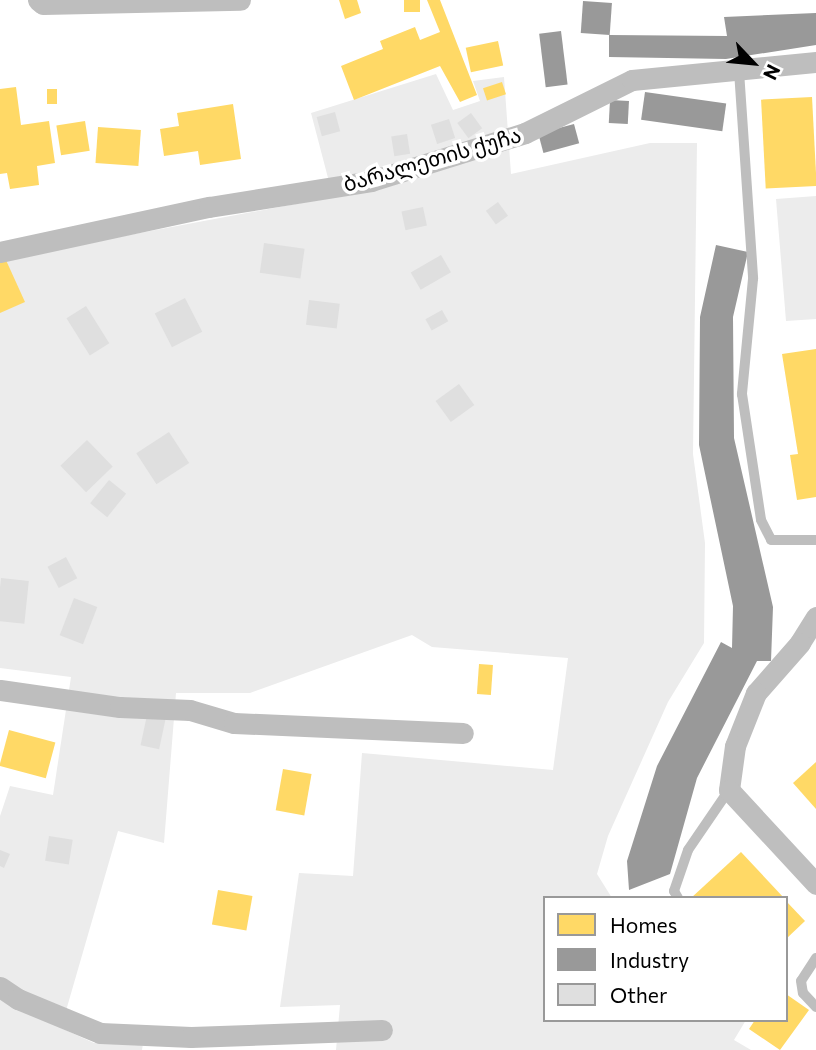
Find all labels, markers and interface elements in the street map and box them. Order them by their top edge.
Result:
north arrow [718,28,788,98]
text: N [759,61,786,84]
street label: ბარალეთის ქუჩა [340,122,524,196]
legend [543,896,788,1022]
text: Homes [610,912,677,937]
text: Industry [610,947,689,972]
text: Other [610,982,667,1007]

